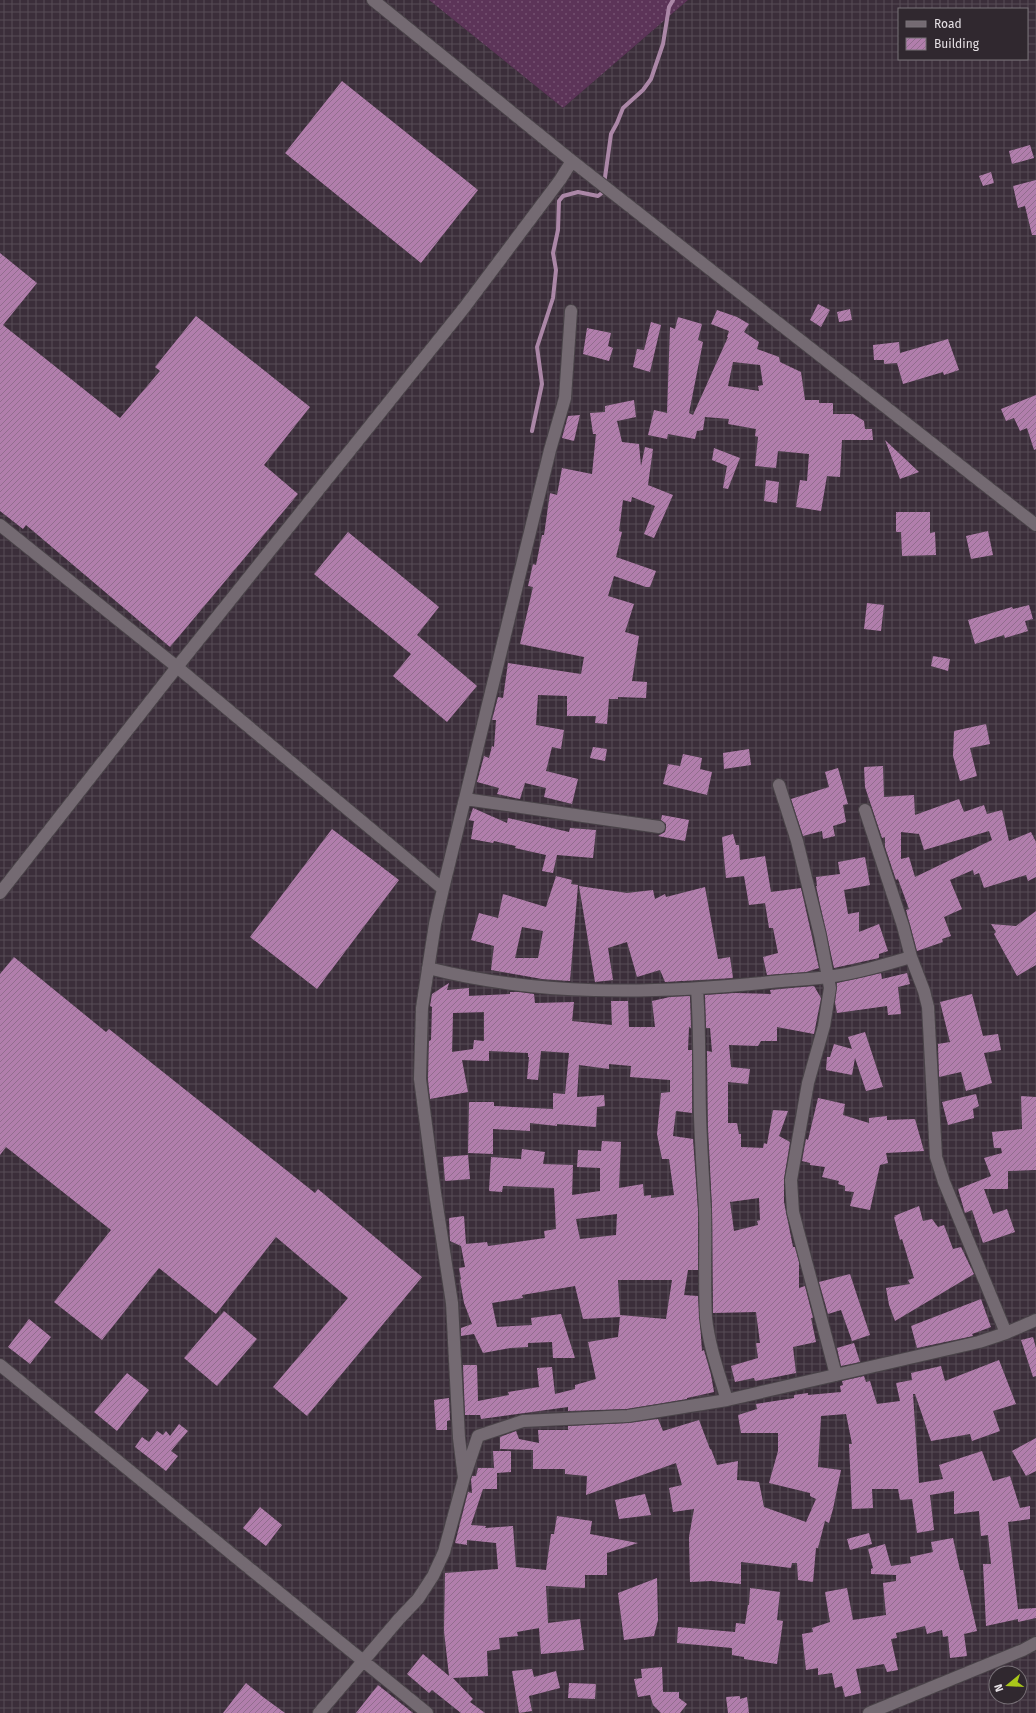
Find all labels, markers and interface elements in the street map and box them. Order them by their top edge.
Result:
legend [898,8,1028,60]
text: Road [934,17,962,31]
text: Building [934,37,980,51]
north arrow [988,1665,1028,1705]
text: N [992,1682,1006,1693]

